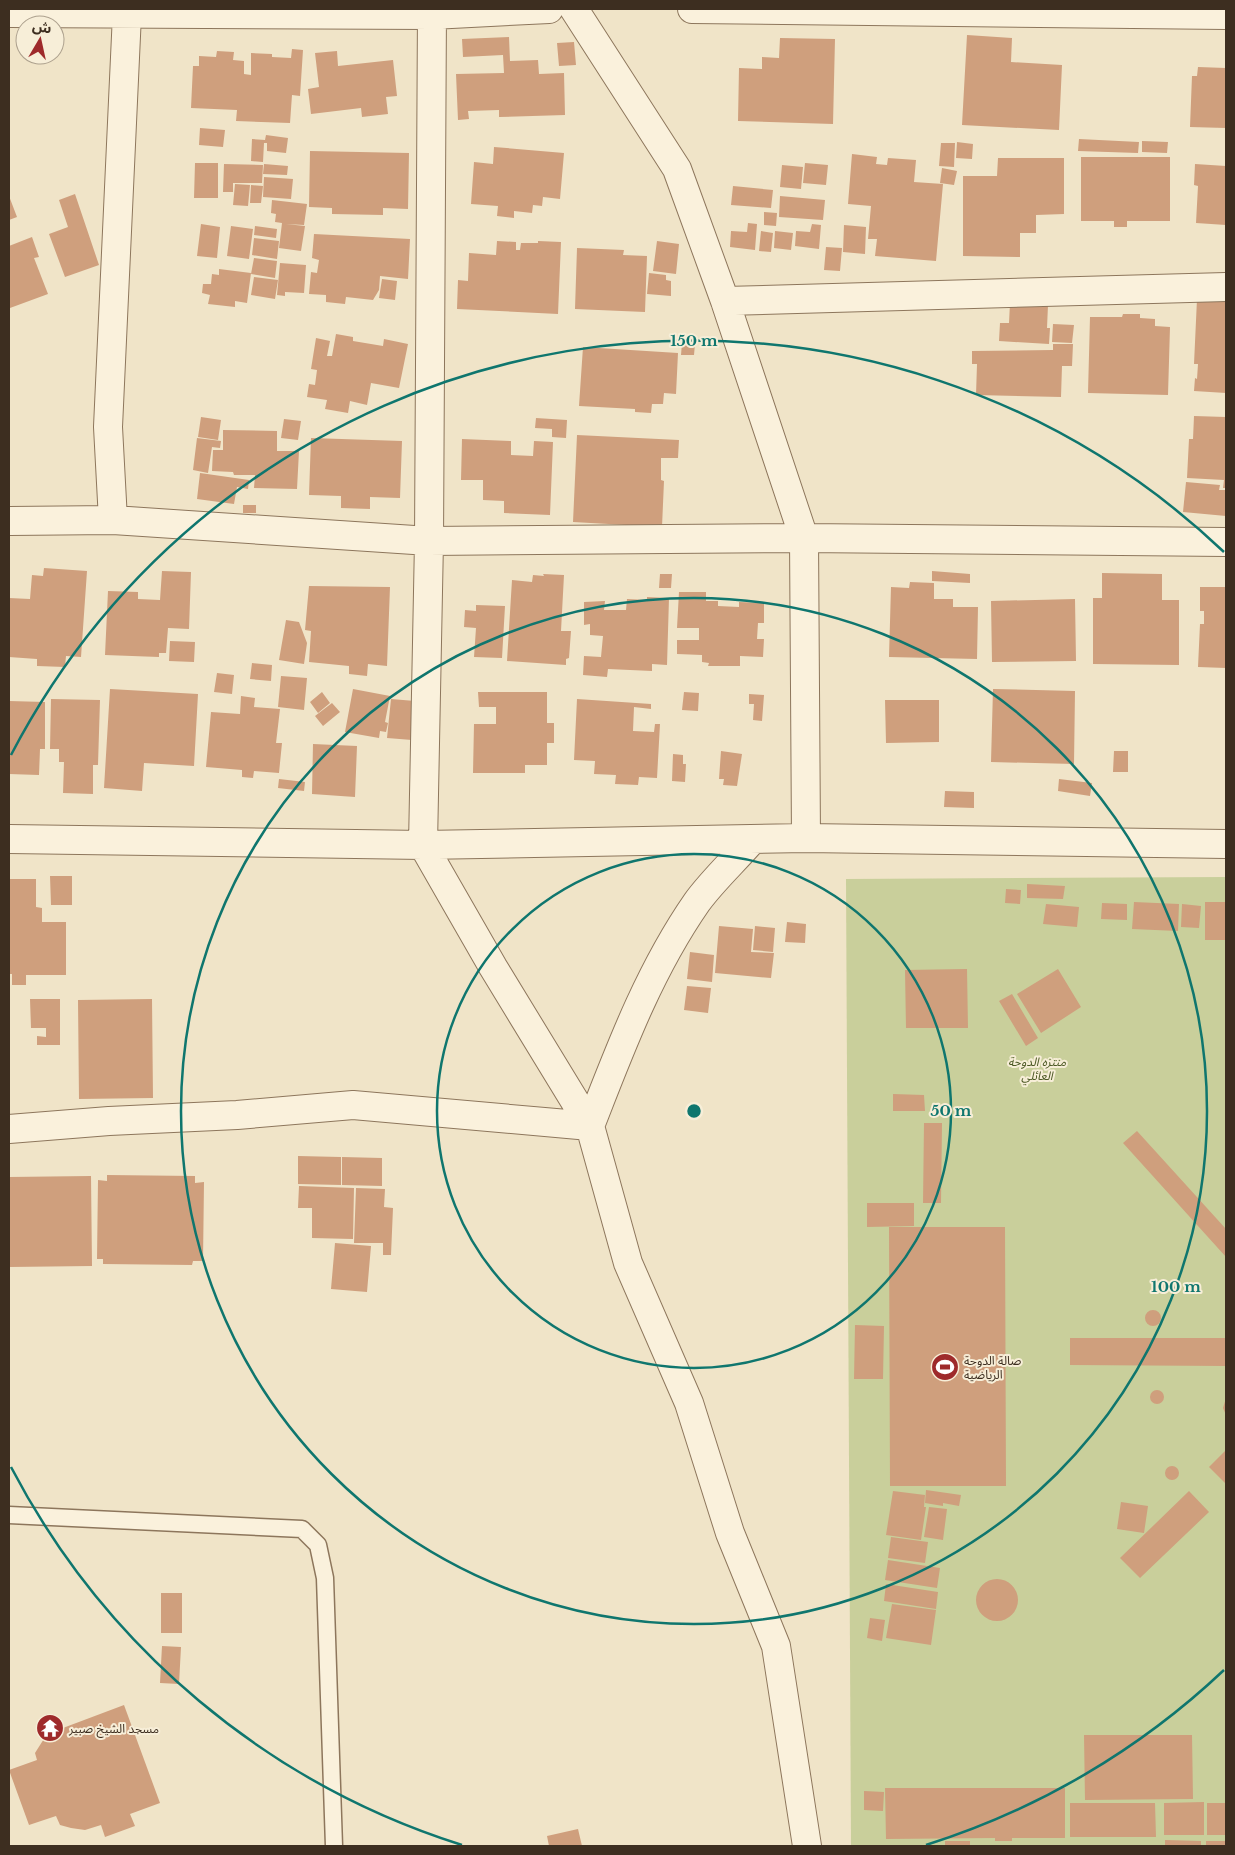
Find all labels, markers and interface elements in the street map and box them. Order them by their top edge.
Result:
north arrow [15,15,65,65]
text: ش [31,17,53,38]
text: 150 m [670,331,718,350]
park label: منتزه الدوحة العائلي [1008,1054,1067,1085]
text: 50 m [931,1101,972,1120]
centre of rings [685,1102,703,1120]
text: 100 m [1151,1277,1201,1296]
sports icon: صالة الدوحة الرياضية [930,1352,960,1382]
place label: صالة الدوحة الرياضية [964,1353,1022,1382]
temple icon: مسجد الشيخ صبير [35,1713,65,1743]
place label: مسجد الشيخ صبير [68,1721,159,1738]

